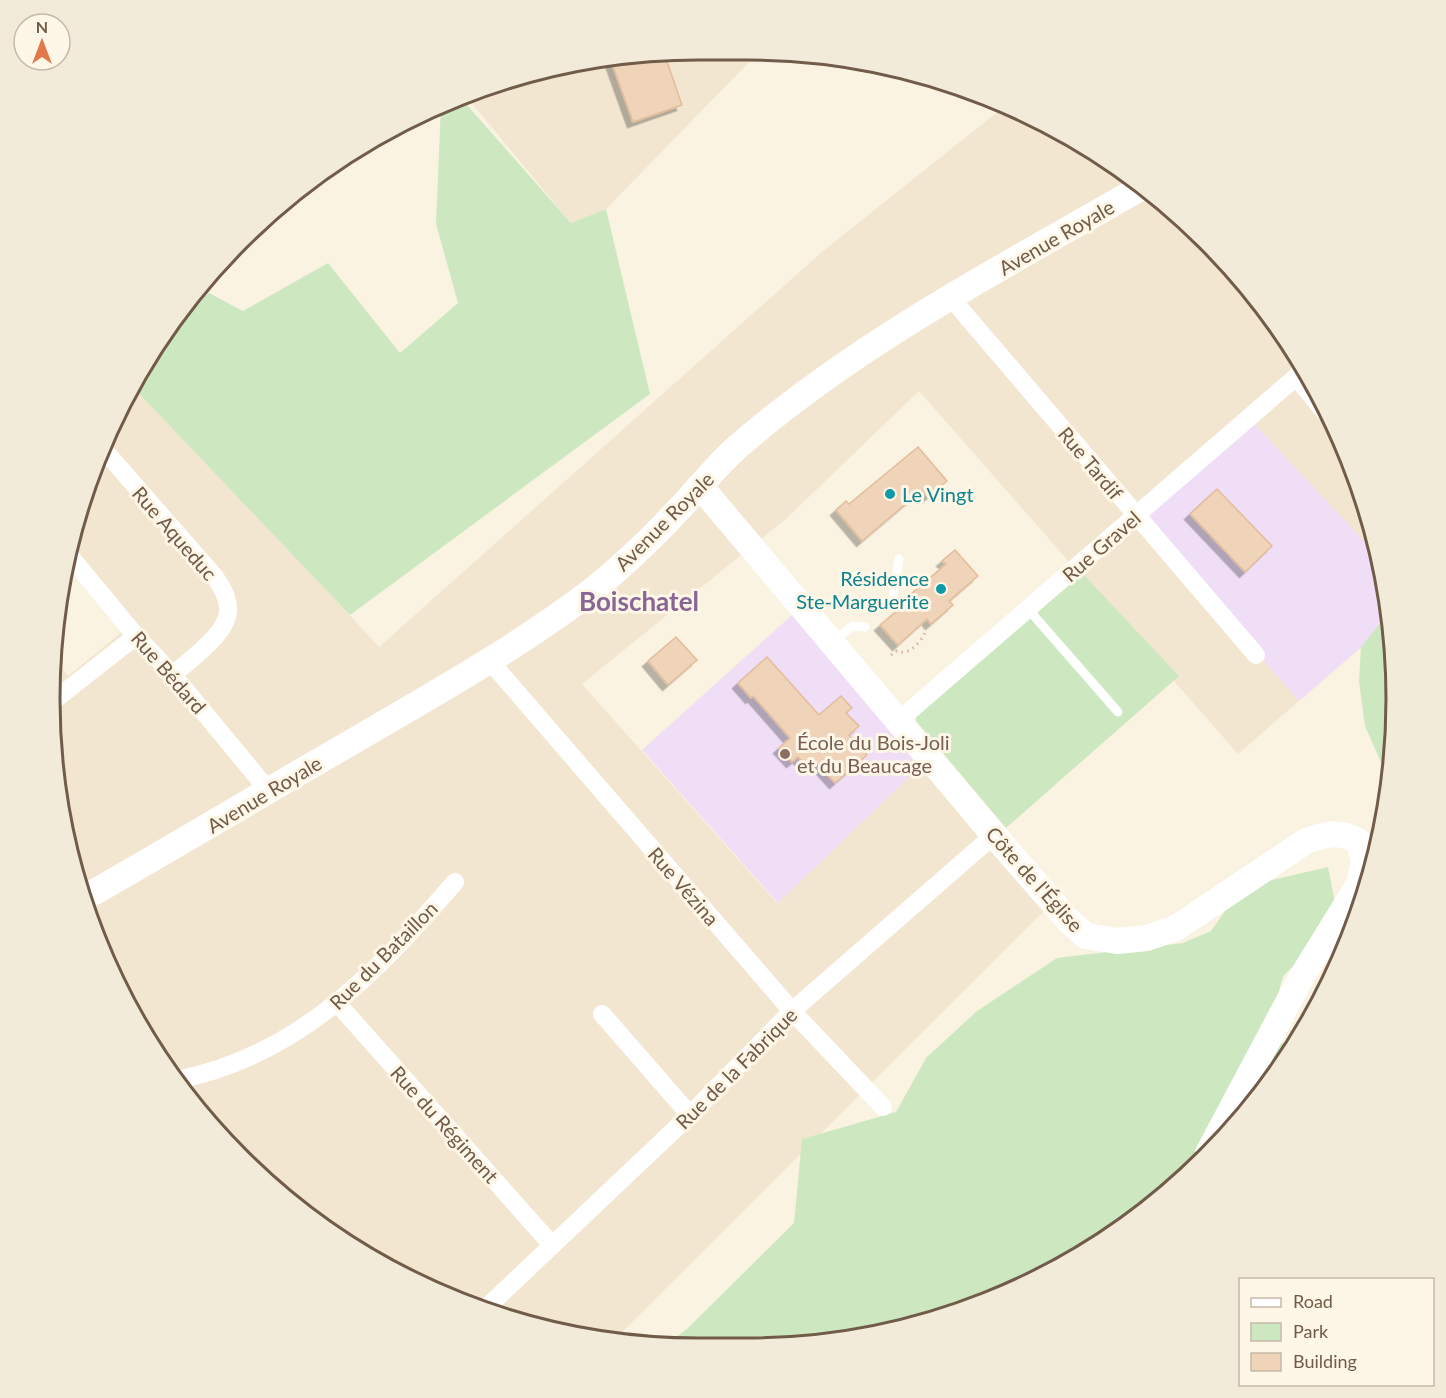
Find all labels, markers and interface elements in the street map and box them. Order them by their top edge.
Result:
north arrow [12,12,72,72]
text: N [36,17,48,36]
street label: Avenue Royale [994,194,1118,280]
street label: Rue Tardif [1054,422,1128,504]
street label: Avenue Royale [610,467,718,575]
street label: Rue Aqueduc [128,481,223,585]
place label: Le Vingt [902,482,974,506]
marker: Le Vingt [883,487,897,501]
street label: Rue Gravel [1057,506,1145,586]
place label: Résidence Ste-Marguerite [796,566,929,613]
marker: Résidence Ste-Marguerite [934,582,948,596]
district label: Boischatel [579,585,699,617]
street label: Rue Bédard [127,626,211,718]
place label: École du Bois-Joli et du Beaucage [797,730,950,777]
marker: École du Bois-Joli et du Beaucage [778,747,792,761]
street label: Avenue Royale [202,750,326,838]
street label: Côte de l'Église [982,821,1088,937]
street label: Rue Vézina [644,842,724,930]
street label: Rue du Bataillon [324,896,442,1014]
street label: Rue de la Fabrique [670,1002,802,1134]
street label: Rue du Régiment [386,1061,504,1187]
legend [1239,1278,1434,1386]
text: Road [1293,1290,1333,1312]
text: Park [1293,1320,1329,1342]
text: Building [1293,1350,1357,1372]

